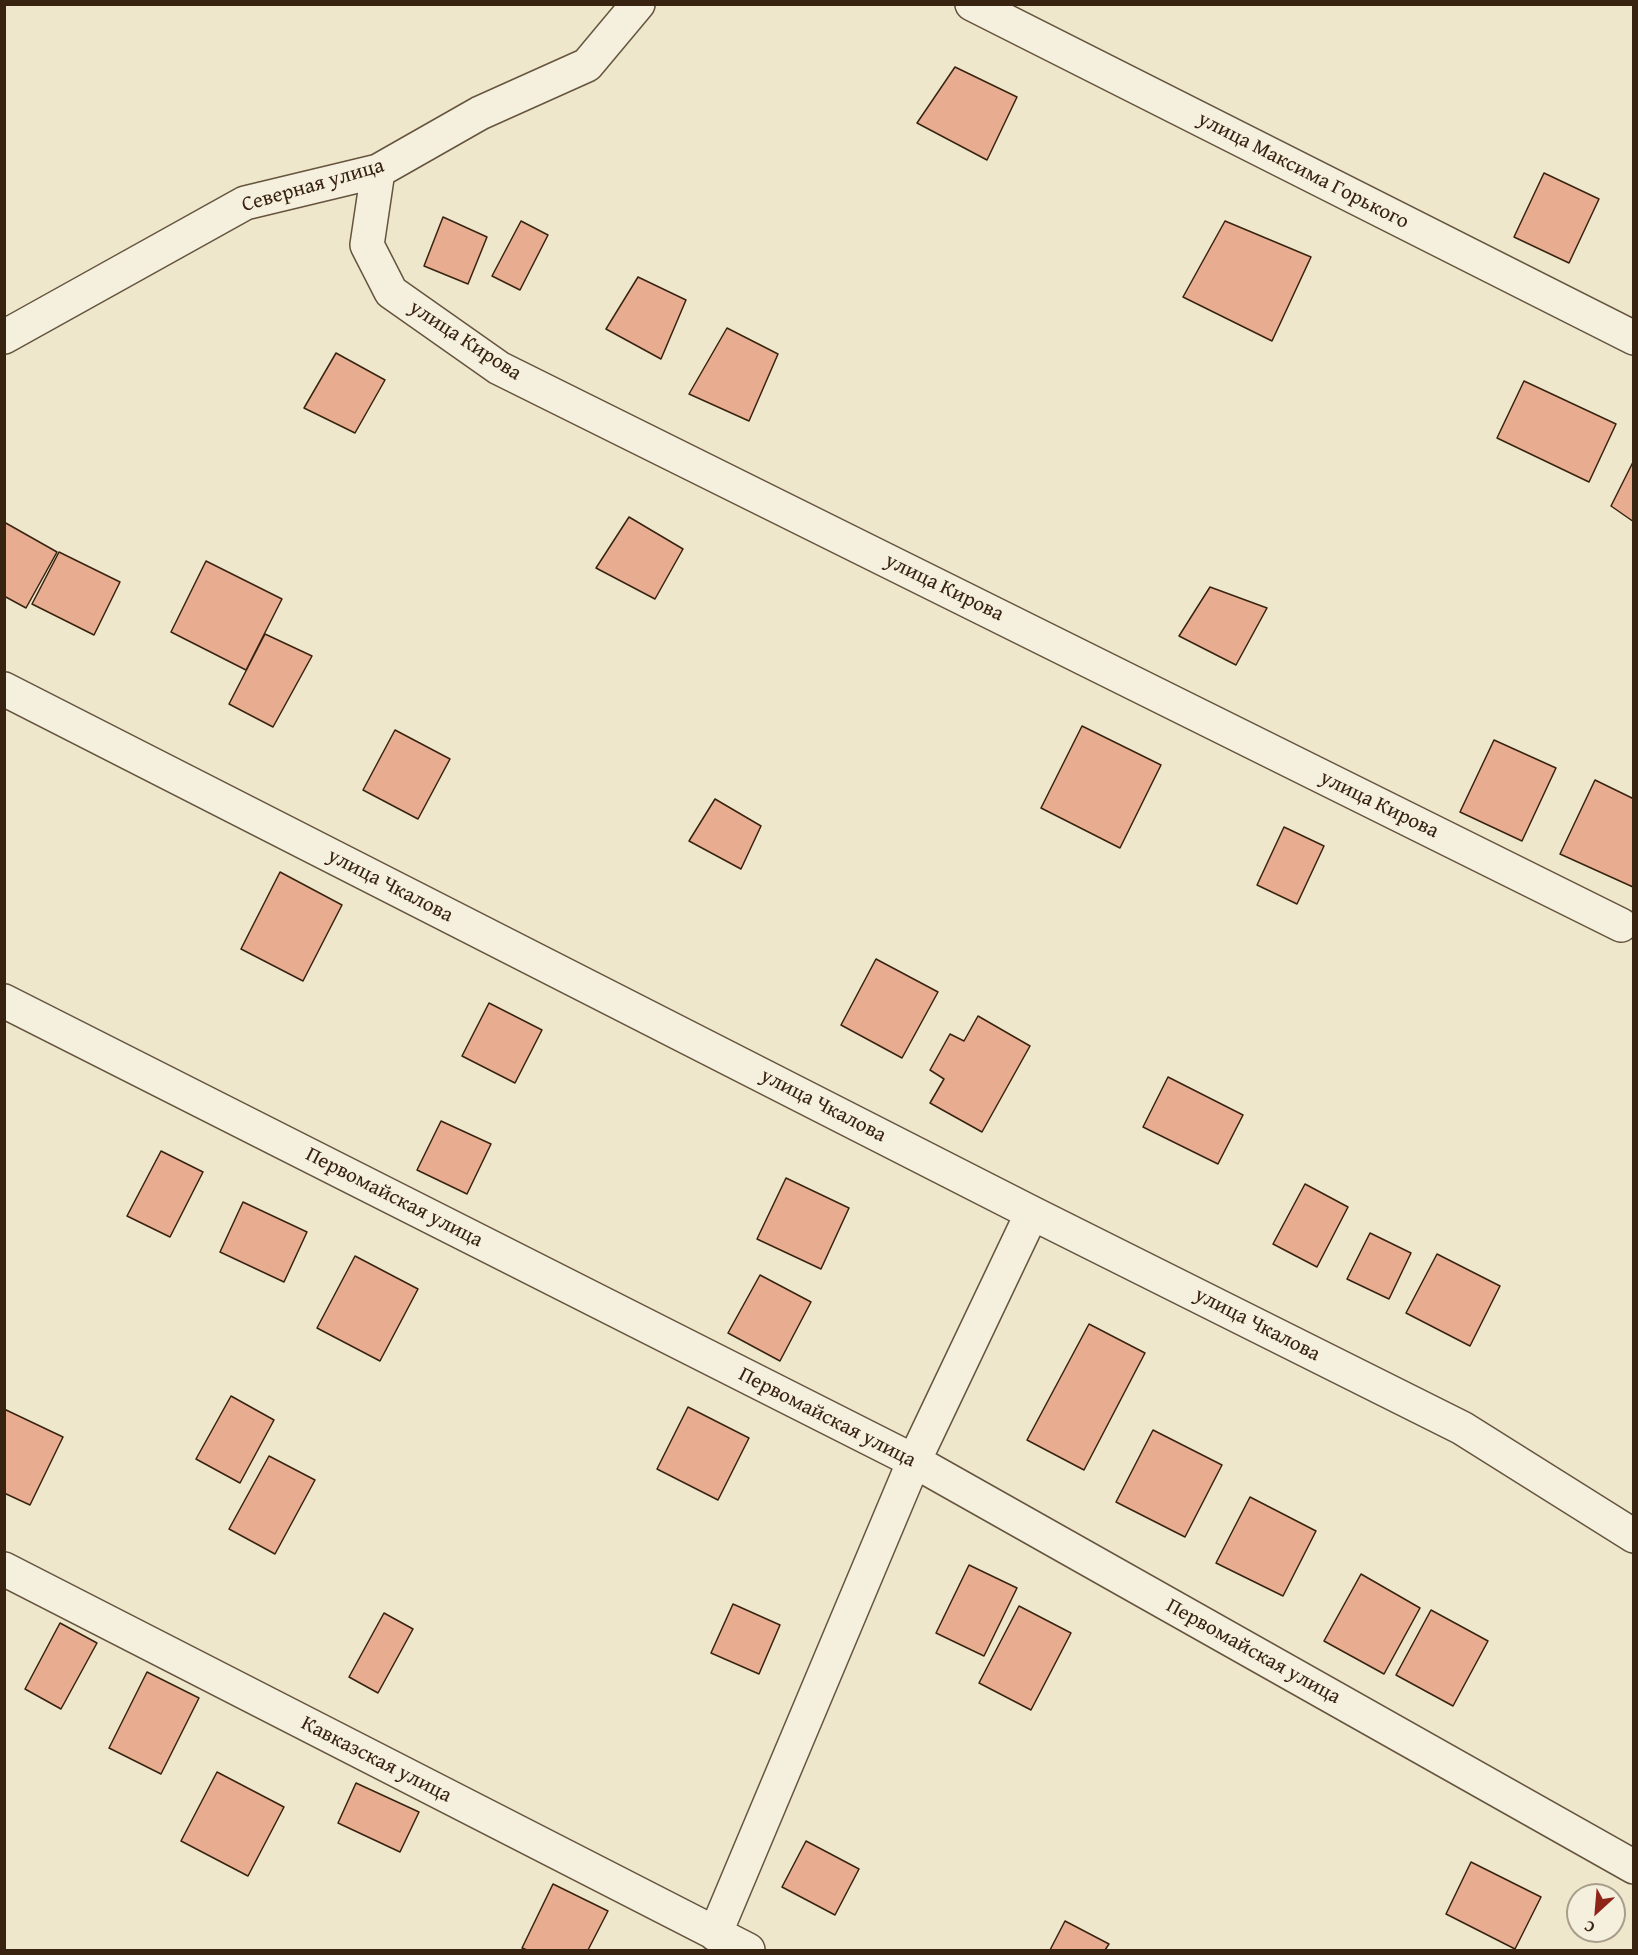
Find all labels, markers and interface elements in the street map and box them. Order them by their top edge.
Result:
street label: улица Максима Горького [1193,107,1413,235]
street label: Северная улица [239,154,387,218]
street label: улица Кирова [404,295,526,387]
street label: улица Кирова [881,548,1007,628]
street label: улица Кирова [1316,765,1442,845]
street label: улица Чкалова [323,844,457,928]
street label: улица Чкалова [756,1064,890,1148]
street label: Первомайская улица [301,1142,487,1254]
street label: улица Чкалова [1190,1283,1324,1367]
street label: Первомайская улица [734,1362,920,1474]
street label: Первомайская улица [1161,1594,1345,1710]
street label: Кавказская улица [297,1711,455,1809]
north arrow [1566,1883,1626,1943]
text: С [1580,1915,1598,1940]

